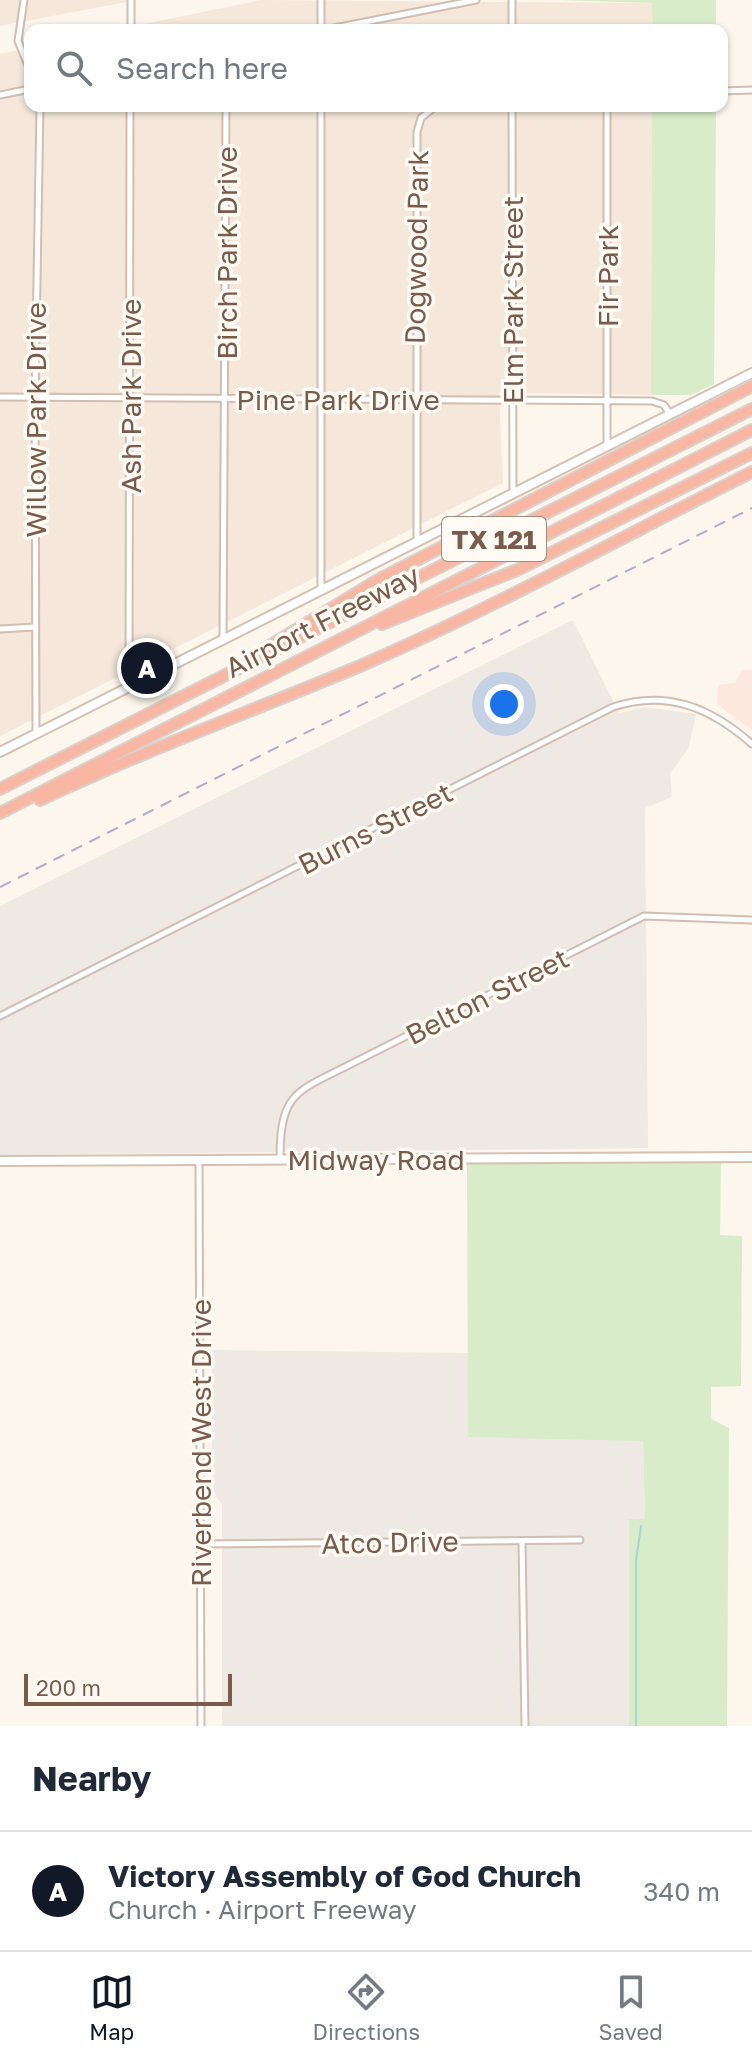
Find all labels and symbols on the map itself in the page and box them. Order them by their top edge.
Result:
street label: Birch Park Drive [210,146,243,360]
street label: Dogwood Park [398,149,434,345]
street label: Elm Park Street [496,196,529,404]
street label: Fir Park [591,224,624,327]
street label: Ash Park Drive [114,299,147,493]
street label: Willow Park Drive [19,302,52,538]
street label: Pine Park Drive [236,383,440,416]
road number: TX 121 [442,517,546,561]
street label: Airport Freeway [219,558,425,684]
pin: A [121,638,173,698]
your location [484,684,524,724]
street label: Burns Street [292,775,458,881]
street label: Belton Street [400,941,574,1051]
street label: Midway Road [287,1143,465,1176]
street label: Riverbend West Drive [184,1299,217,1587]
street label: Atco Drive [321,1524,459,1560]
scale bar [24,1670,232,1706]

